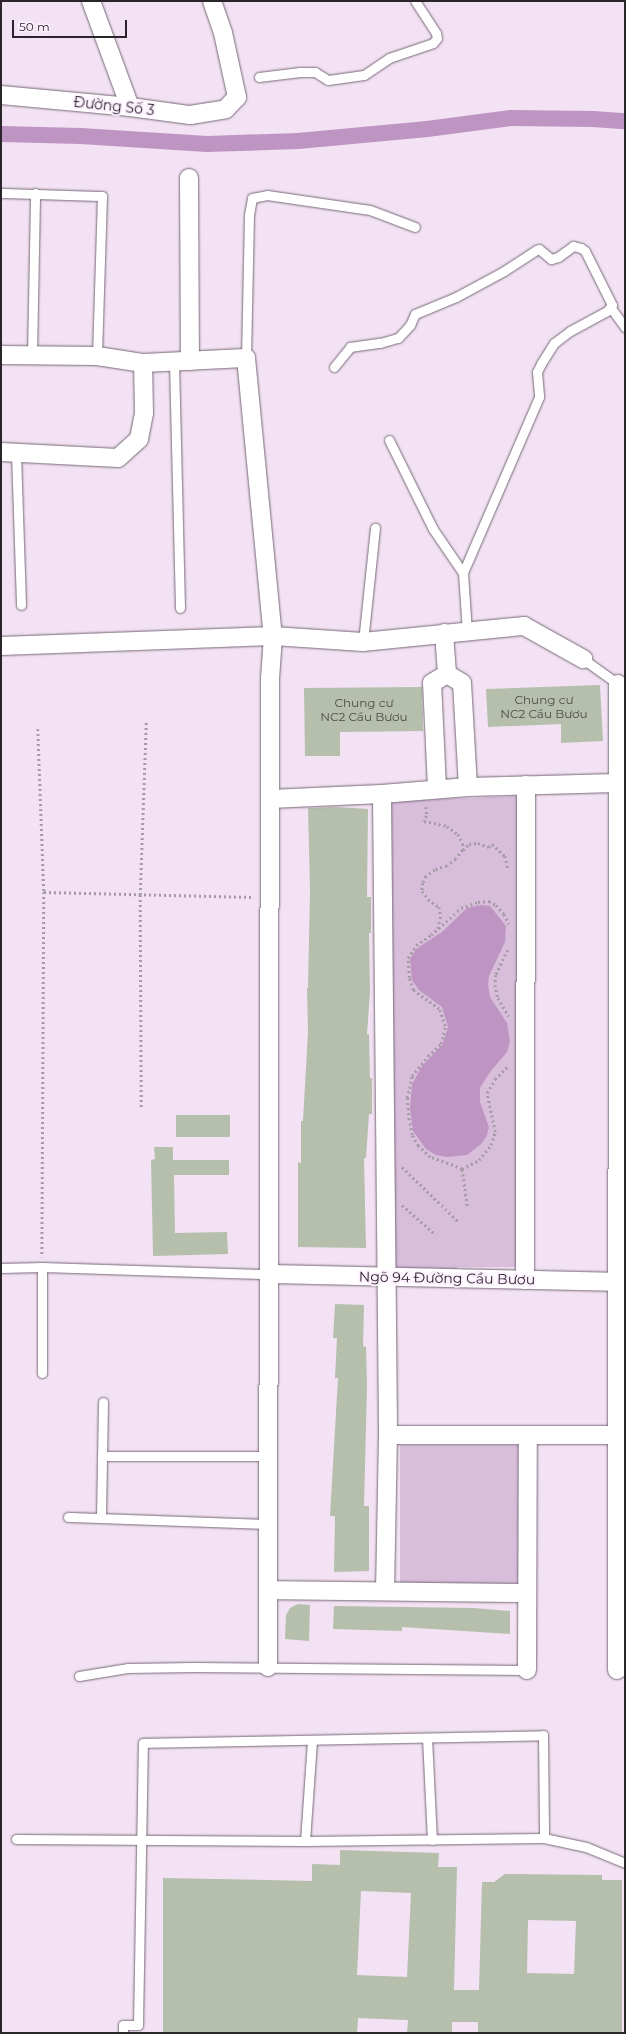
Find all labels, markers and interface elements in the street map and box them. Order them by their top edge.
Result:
scale bar [14,12,129,38]
text: 50 m [19,19,50,34]
street label: Đường Số 3 [73,93,155,119]
house number: Chung cư NC2 Cầu Bươu [500,693,588,721]
house number: Chung cư NC2 Cầu Bươu [320,696,408,724]
street label: Ngõ 94 Đường Cầu Bươu [359,1268,535,1288]

